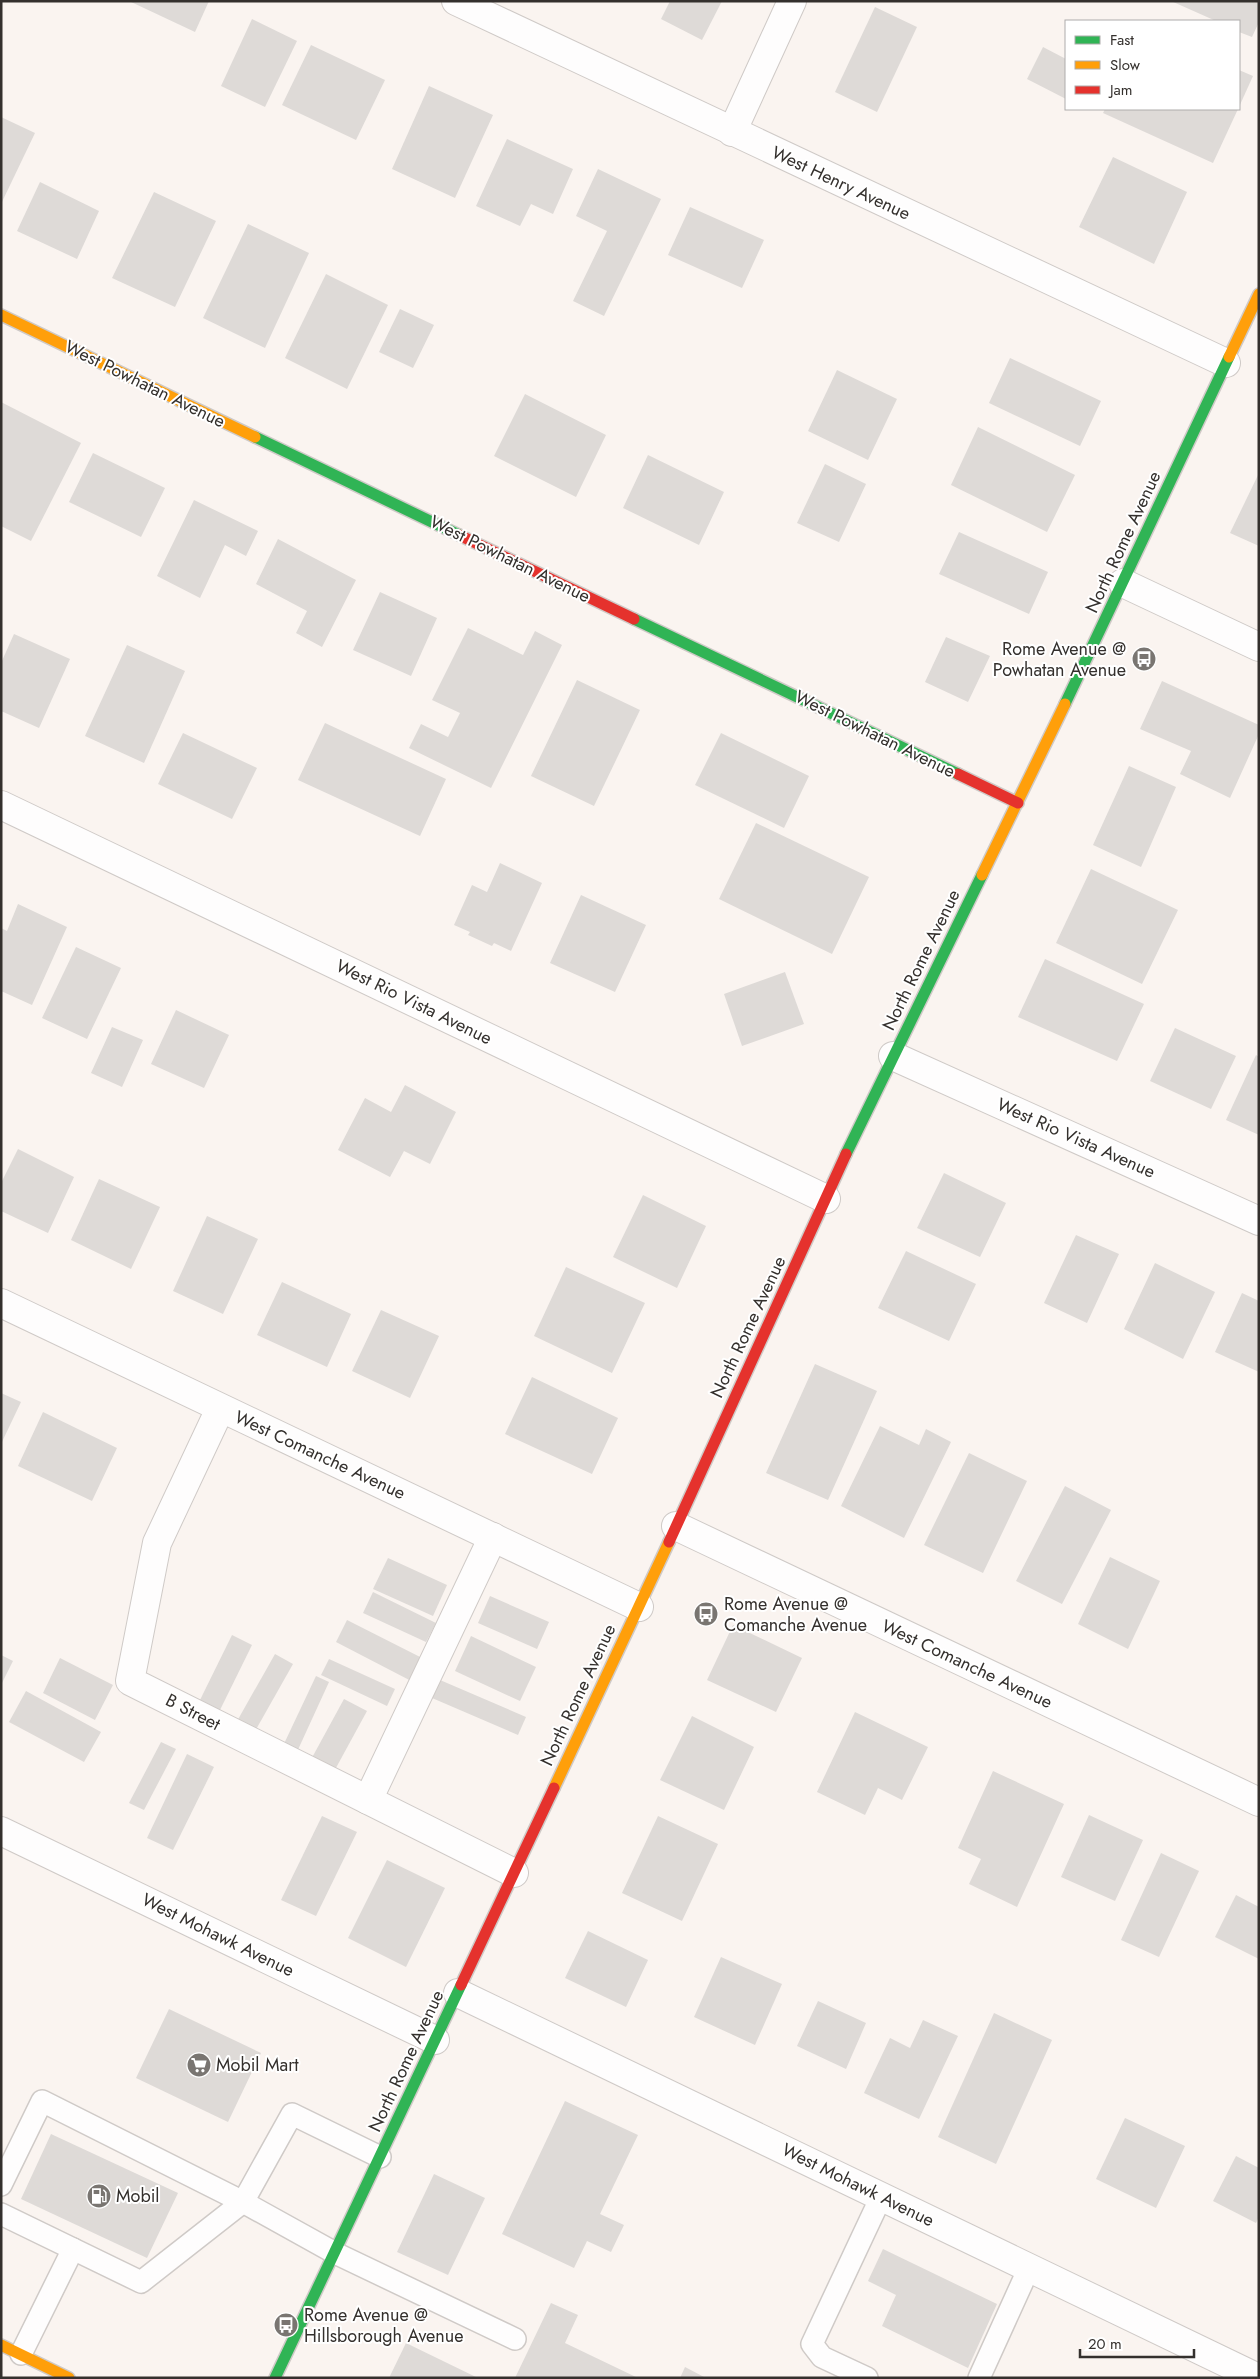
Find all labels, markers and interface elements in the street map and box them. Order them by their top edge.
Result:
legend [1065,20,1240,110]
text: Fast [1110,29,1134,51]
text: Slow [1110,54,1141,76]
text: Jam [1108,79,1133,101]
street label: West Henry Avenue [767,139,915,227]
street label: West Powhatan Avenue [60,334,230,434]
street label: North Rome Avenue [1079,467,1167,617]
street label: West Powhatan Avenue [425,509,595,609]
place label: Rome Avenue @ Powhatan Avenue [993,636,1126,683]
bus stop icon: Rome Avenue @ Powhatan Avenue [1131,646,1157,672]
street label: West Powhatan Avenue [790,684,960,784]
street label: North Rome Avenue [876,885,966,1035]
street label: West Rio Vista Avenue [332,953,496,1051]
street label: West Rio Vista Avenue [993,1091,1159,1185]
street label: North Rome Avenue [704,1252,792,1402]
street label: West Comanche Avenue [230,1404,410,1506]
place label: Rome Avenue @ Comanche Avenue [724,1591,867,1638]
bus stop icon: Rome Avenue @ Comanche Avenue [693,1601,719,1627]
street label: West Comanche Avenue [877,1613,1057,1715]
street label: North Rome Avenue [534,1620,622,1770]
street label: B Street [161,1687,226,1737]
street label: West Mohawk Avenue [137,1887,299,1983]
street label: North Rome Avenue [362,1986,450,2136]
supermarket icon: Mobil Mart [186,2052,212,2078]
place label: Mobil Mart [216,2052,299,2078]
street label: West Mohawk Avenue [777,2137,939,2233]
fuel station icon: Mobil [86,2183,112,2209]
place label: Mobil [116,2183,160,2209]
place label: Rome Avenue @ Hillsborough Avenue [304,2302,464,2349]
bus stop icon: Rome Avenue @ Hillsborough Avenue [273,2312,299,2338]
scale bar [1080,2326,1194,2358]
text: 20 m [1088,2333,1122,2355]

